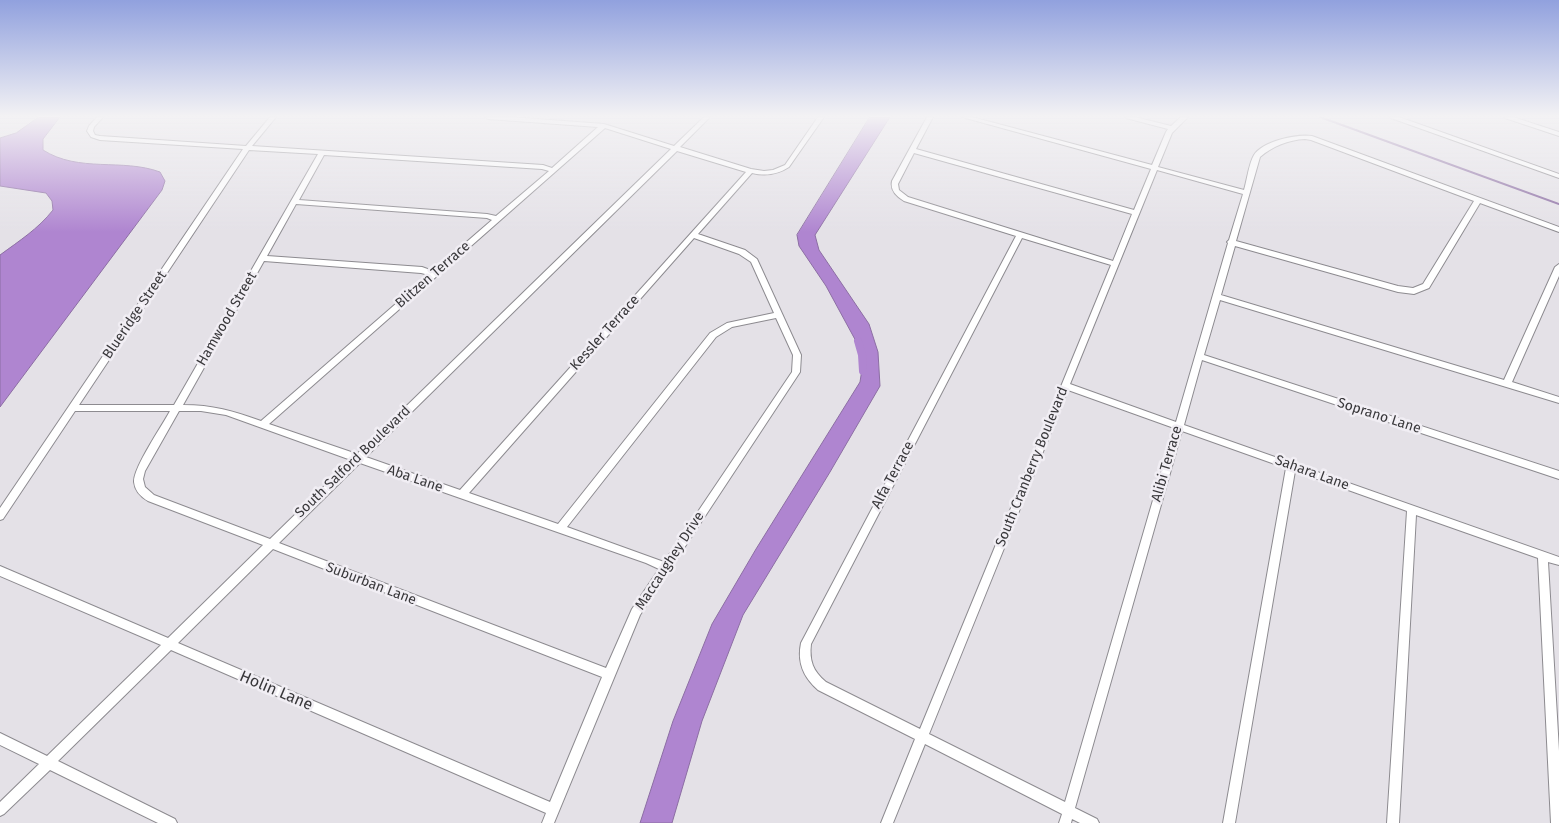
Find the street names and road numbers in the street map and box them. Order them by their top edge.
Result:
street label: Blitzen Terrace [392,238,474,312]
street label: Blueridge Street [99,268,171,362]
street label: Hamwood Street [193,269,261,369]
street label: Kessler Terrace [567,292,643,374]
street label: South Cranberry Boulevard [992,385,1072,549]
street label: Soprano Lane [1335,395,1423,437]
street label: South Salford Boulevard [292,402,414,522]
street label: Alibi Terrace [1148,424,1186,504]
street label: Alfa Terrace [868,438,918,512]
street label: Sahara Lane [1273,452,1351,494]
street label: Aba Lane [385,462,445,496]
street label: Maccaughey Drive [632,509,708,613]
street label: Suburban Lane [323,559,419,609]
street label: Holin Lane [237,667,315,715]

